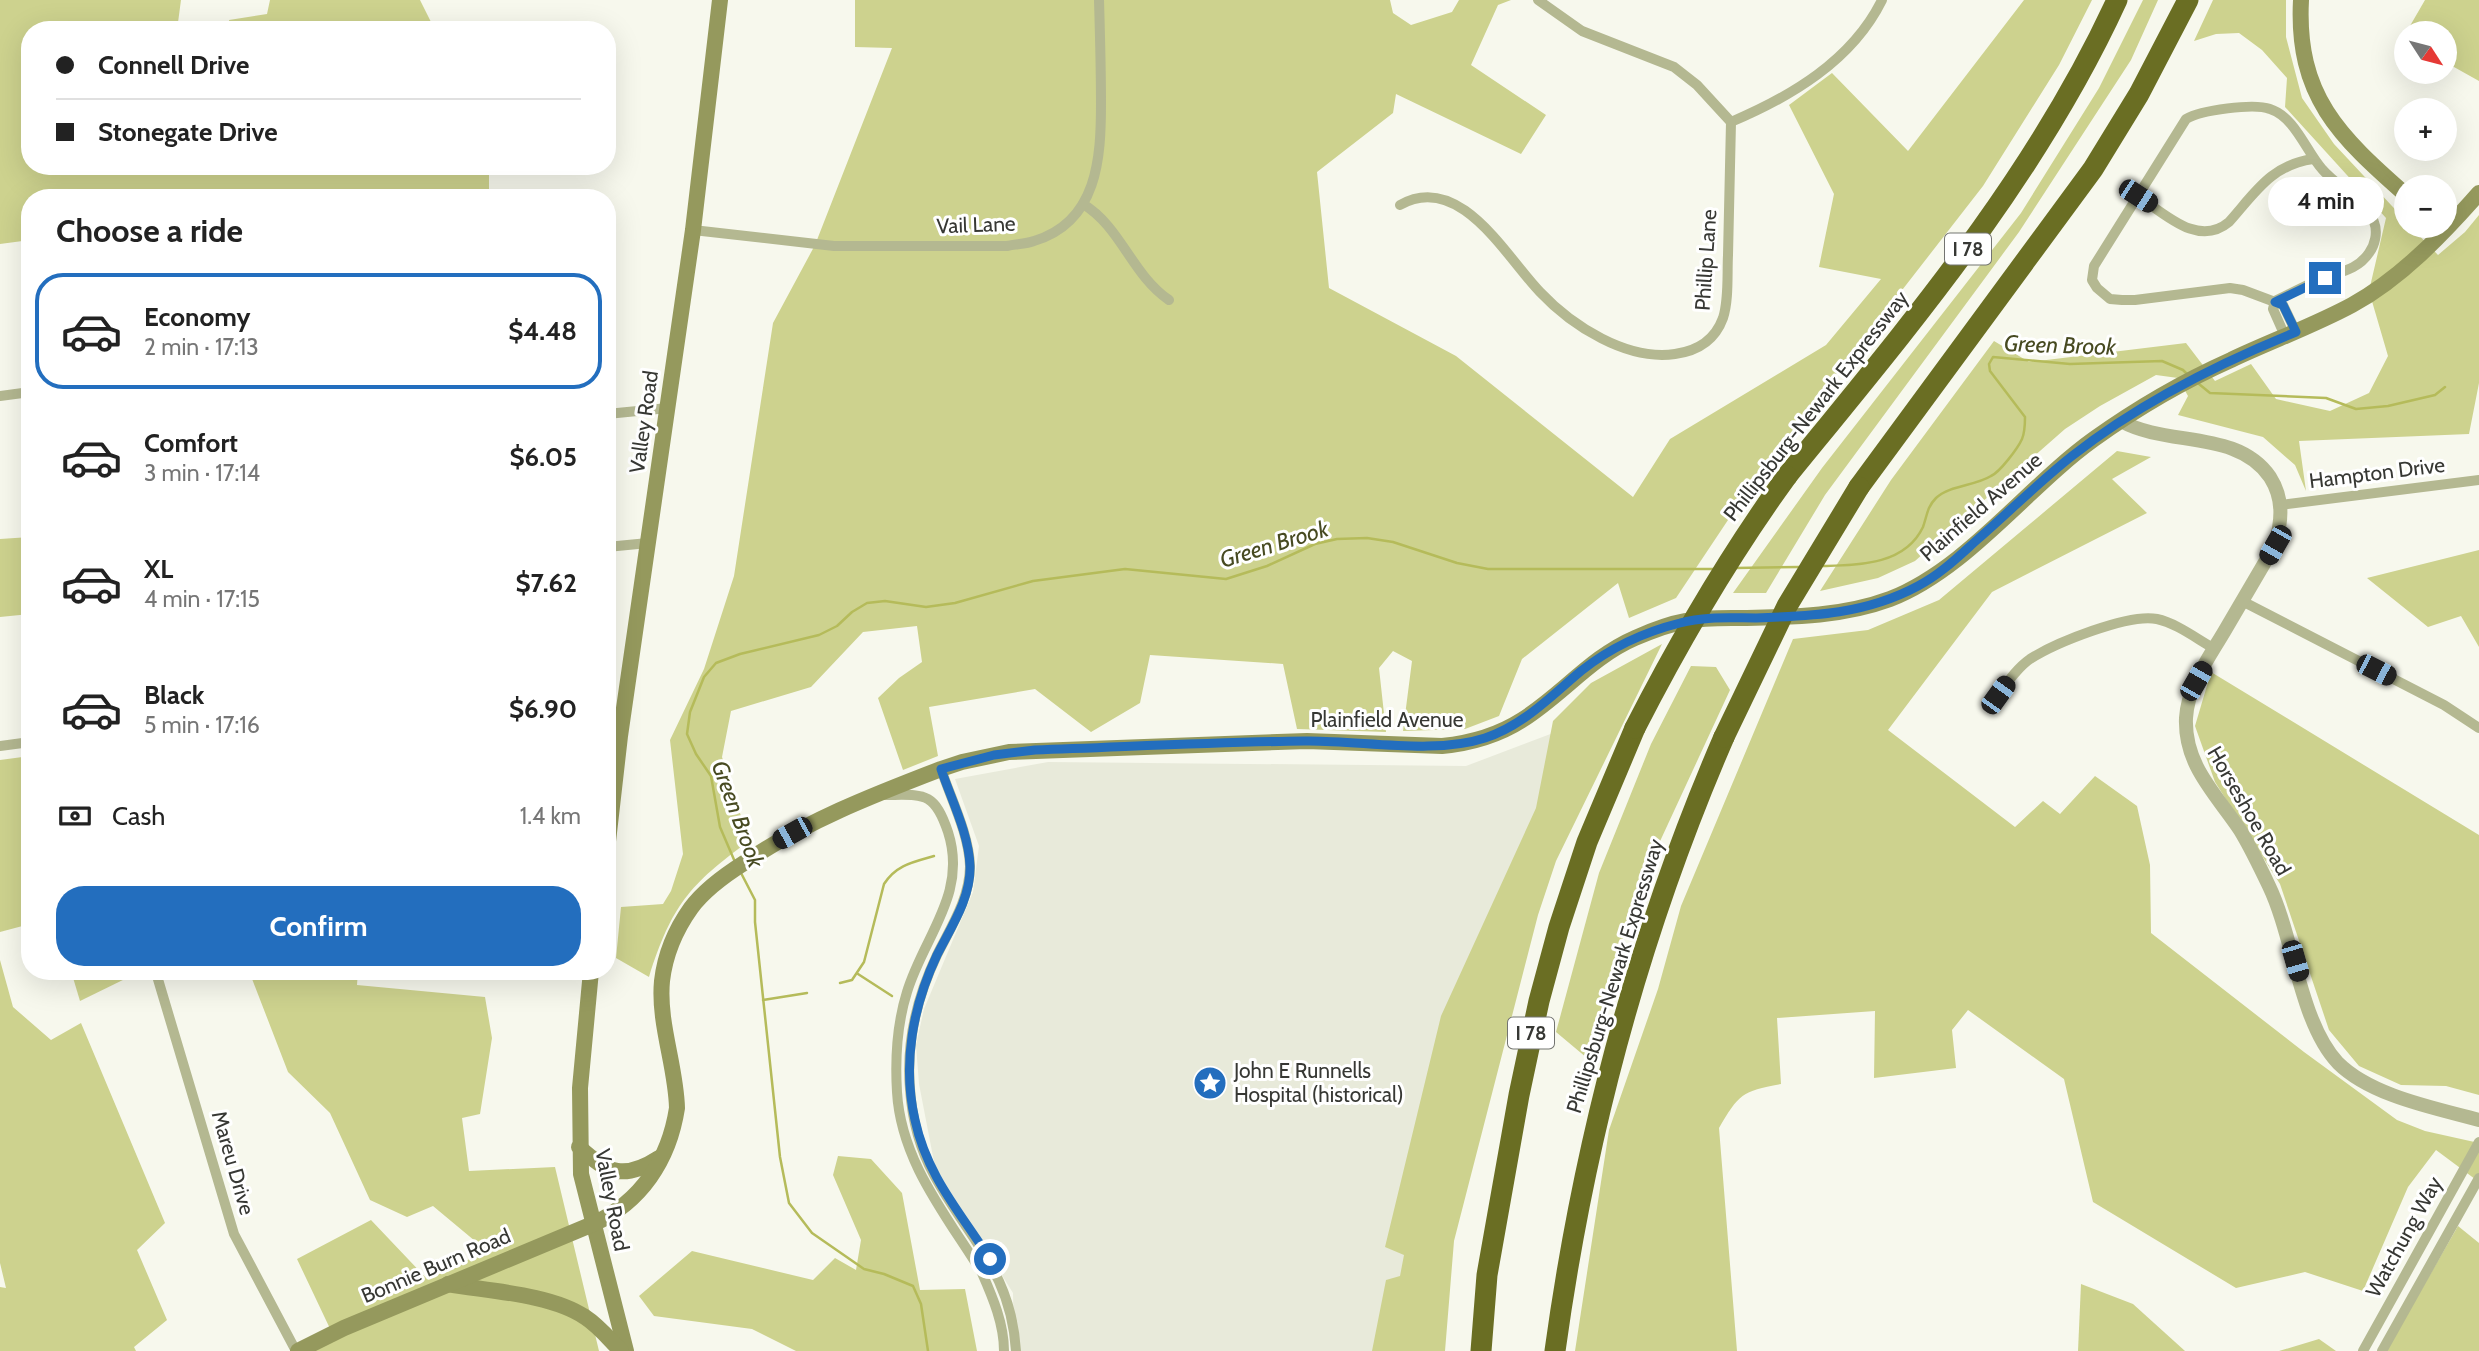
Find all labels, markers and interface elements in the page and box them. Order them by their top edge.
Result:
north arrow [2394,21,2457,84]
map controls [2394,21,2457,238]
text: Connell Drive [98,49,249,81]
button: + [2394,98,2457,161]
text: Stonegate Drive [98,116,278,148]
button: − [2394,175,2457,238]
car [2115,176,2162,216]
callout: 4 min [2267,176,2383,226]
text: 4 min [2297,187,2355,215]
street label: Phillip Lane [1689,208,1722,312]
text: Choose a ride [56,211,243,250]
street label: Vail Lane [936,211,1016,238]
road number: I 78 [1945,233,1991,264]
route end [2309,262,2341,294]
street label: Phillipsburg-Newark Expressway [1718,285,1914,526]
icon: car [60,300,123,363]
text: Economy [144,301,250,333]
text: $4.48 [508,315,577,347]
water label: Green Brook [2004,329,2118,361]
text: 2 min · 17:13 [144,333,259,361]
street label: Valley Road [624,369,663,475]
icon: car [60,426,123,489]
text: Comfort [144,427,238,459]
text: $6.05 [509,441,577,473]
street label: Plainfield Avenue [1915,447,2047,566]
street label: Hampton Drive [2308,452,2447,493]
text: 3 min · 17:14 [144,459,260,487]
water label: Green Brook [1216,514,1333,574]
car [2256,522,2295,568]
icon: car [60,552,123,615]
text: XL [144,553,173,585]
text: $7.62 [515,567,577,599]
text: 4 min · 17:15 [144,585,260,613]
car [2353,651,2400,689]
car [2177,658,2216,704]
car [1978,672,2019,718]
icon: car [60,678,123,741]
text: Black [144,679,204,711]
text: $6.90 [509,693,577,725]
street label: Plainfield Avenue [1310,707,1464,732]
text: 5 min · 17:16 [144,711,260,739]
street label: Horseshoe Road [2202,742,2296,880]
water label: Green Brook [706,757,771,872]
icon: cash [56,797,94,835]
text: Cash [112,800,165,832]
text: 1.4 km [520,802,581,830]
car [769,814,816,852]
street label: Phillipsburg-Newark Expressway [1561,835,1668,1116]
button: Confirm [56,886,581,966]
car [2280,938,2311,984]
road number: I 78 [1508,1018,1554,1049]
place label: John E Runnells Hospital (historical) [1233,1058,1404,1107]
place icon: John E Runnells Hospital (historical) [1191,1064,1229,1102]
street label: Mareu Drive [207,1108,260,1218]
street label: Valley Road [590,1147,635,1253]
street label: Watchung Way [2360,1172,2447,1301]
street label: Bonnie Burn Road [357,1223,514,1308]
route start [974,1243,1006,1275]

